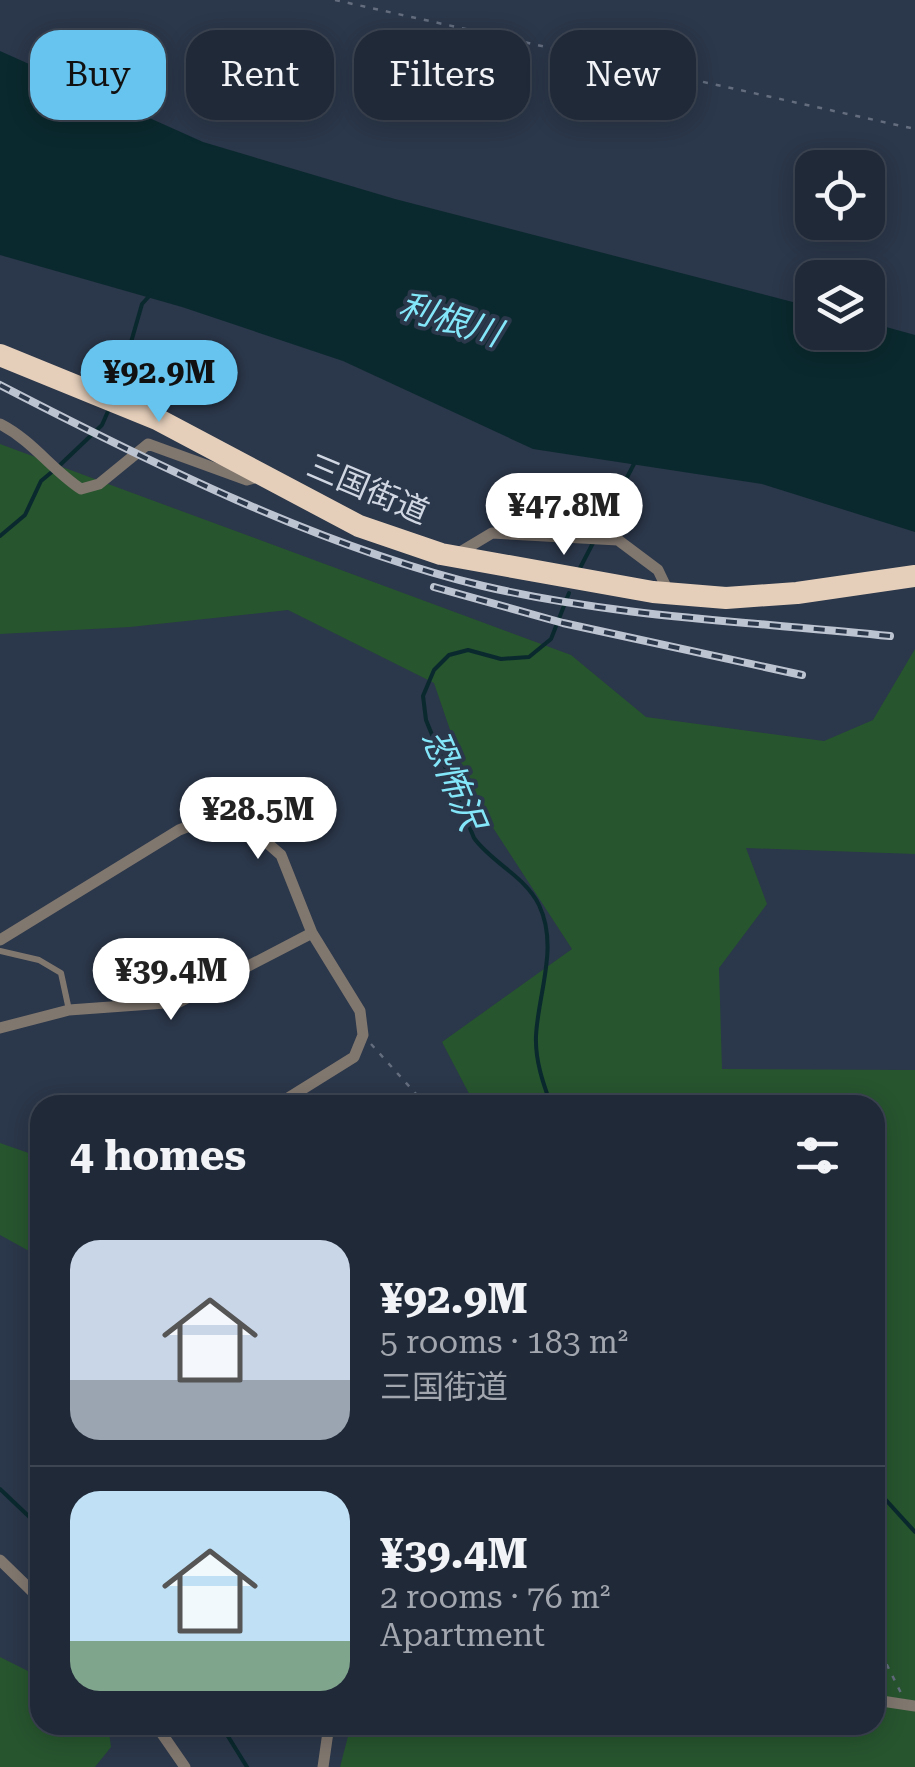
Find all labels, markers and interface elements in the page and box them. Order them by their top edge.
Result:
chip: Buy [30,30,166,120]
chip: Rent [186,30,334,120]
chip: Filters [354,30,530,120]
chip: New [550,30,696,120]
map controls [795,150,885,350]
button: locate [795,150,885,240]
button: layers [795,260,885,350]
water label: 利根川 [394,285,510,356]
pin: ¥92.9M [78,340,240,425]
text: ¥92.9M [103,353,215,391]
street label: 三国街道 [302,447,434,531]
pin: ¥47.8M [483,473,645,558]
text: ¥47.8M [508,486,620,524]
water label: 恐怖沢 [414,724,494,840]
pin: ¥28.5M [177,777,339,862]
text: ¥28.5M [202,790,314,828]
pin: ¥39.4M [90,938,252,1023]
text: ¥39.4M [115,951,227,989]
icon: filters [790,1128,845,1183]
text: 4 homes [70,1131,246,1180]
text: ¥92.9M [380,1274,528,1323]
icon: home [150,1280,270,1400]
text: 5 rooms · 183 m² [380,1323,628,1361]
text: 三国街道 [380,1368,508,1406]
text: ¥39.4M [380,1529,528,1578]
icon: home [150,1531,270,1651]
text: 2 rooms · 76 m² [380,1578,610,1616]
text: Apartment [380,1616,545,1654]

